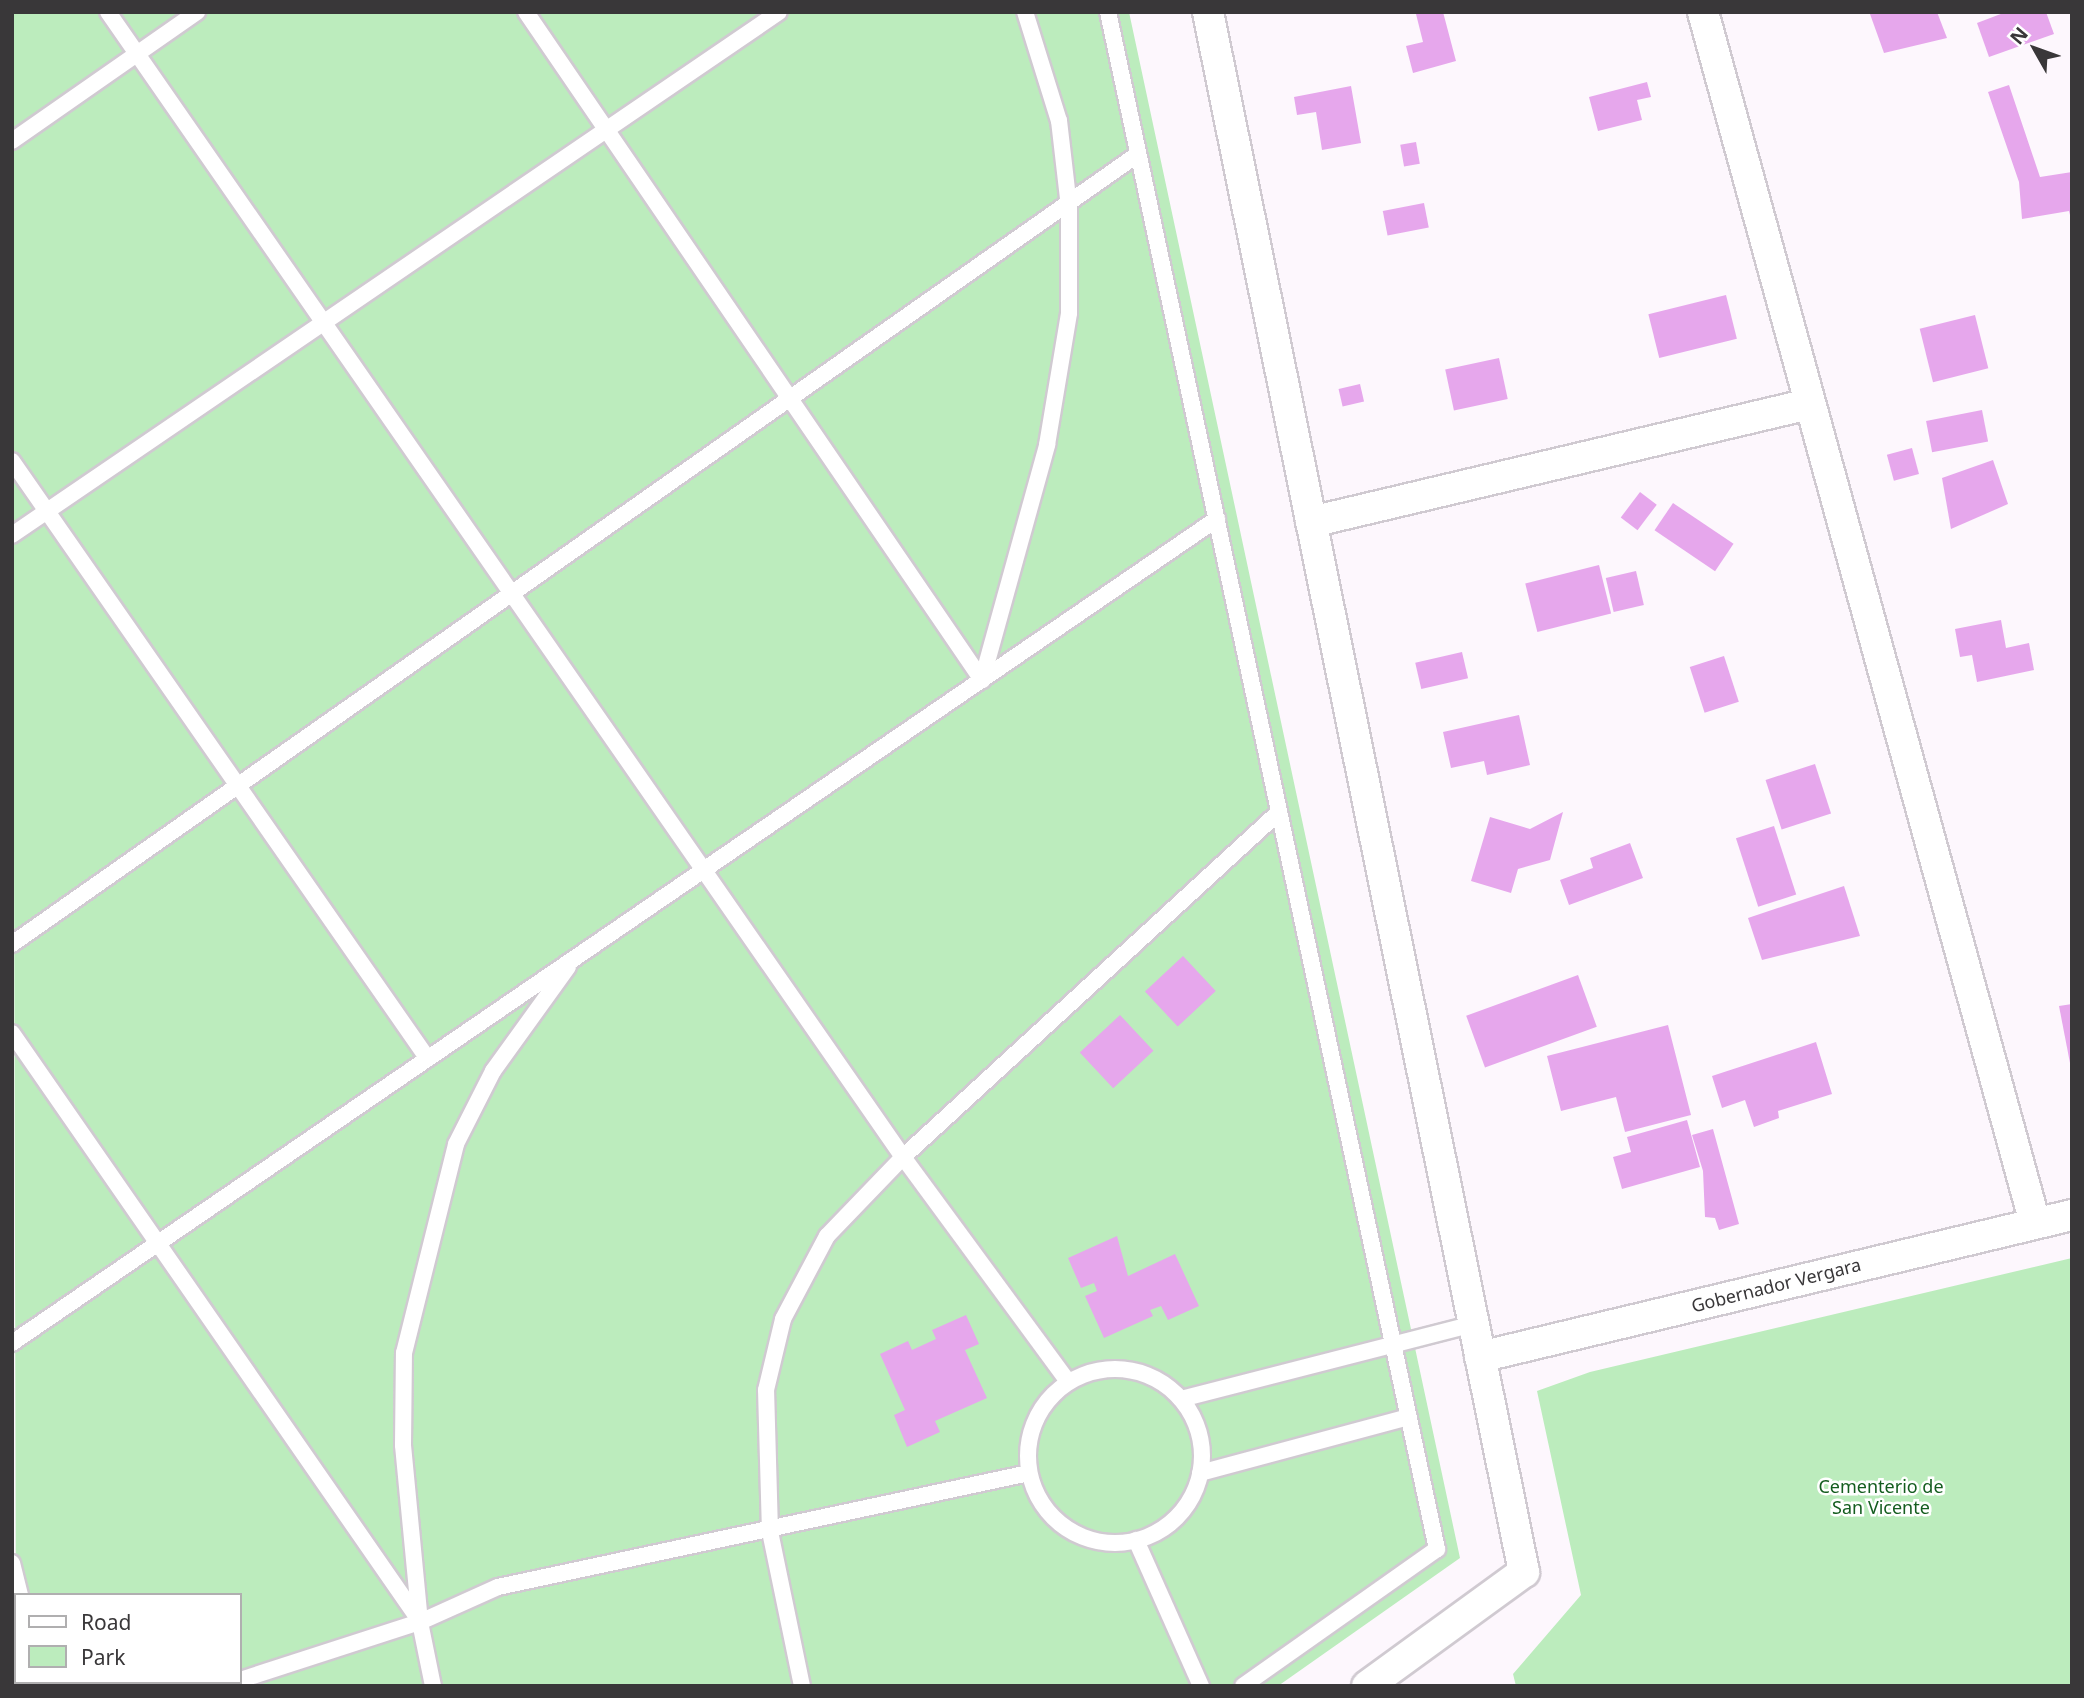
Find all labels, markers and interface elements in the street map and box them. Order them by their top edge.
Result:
north arrow [2000,14,2070,84]
text: N [2004,21,2034,50]
street label: Gobernador Vergara [1689,1253,1863,1317]
park label: Cementerio de San Vicente [1818,1476,1944,1518]
legend [14,1593,242,1684]
text: Road [81,1608,131,1636]
text: Park [81,1643,125,1671]

